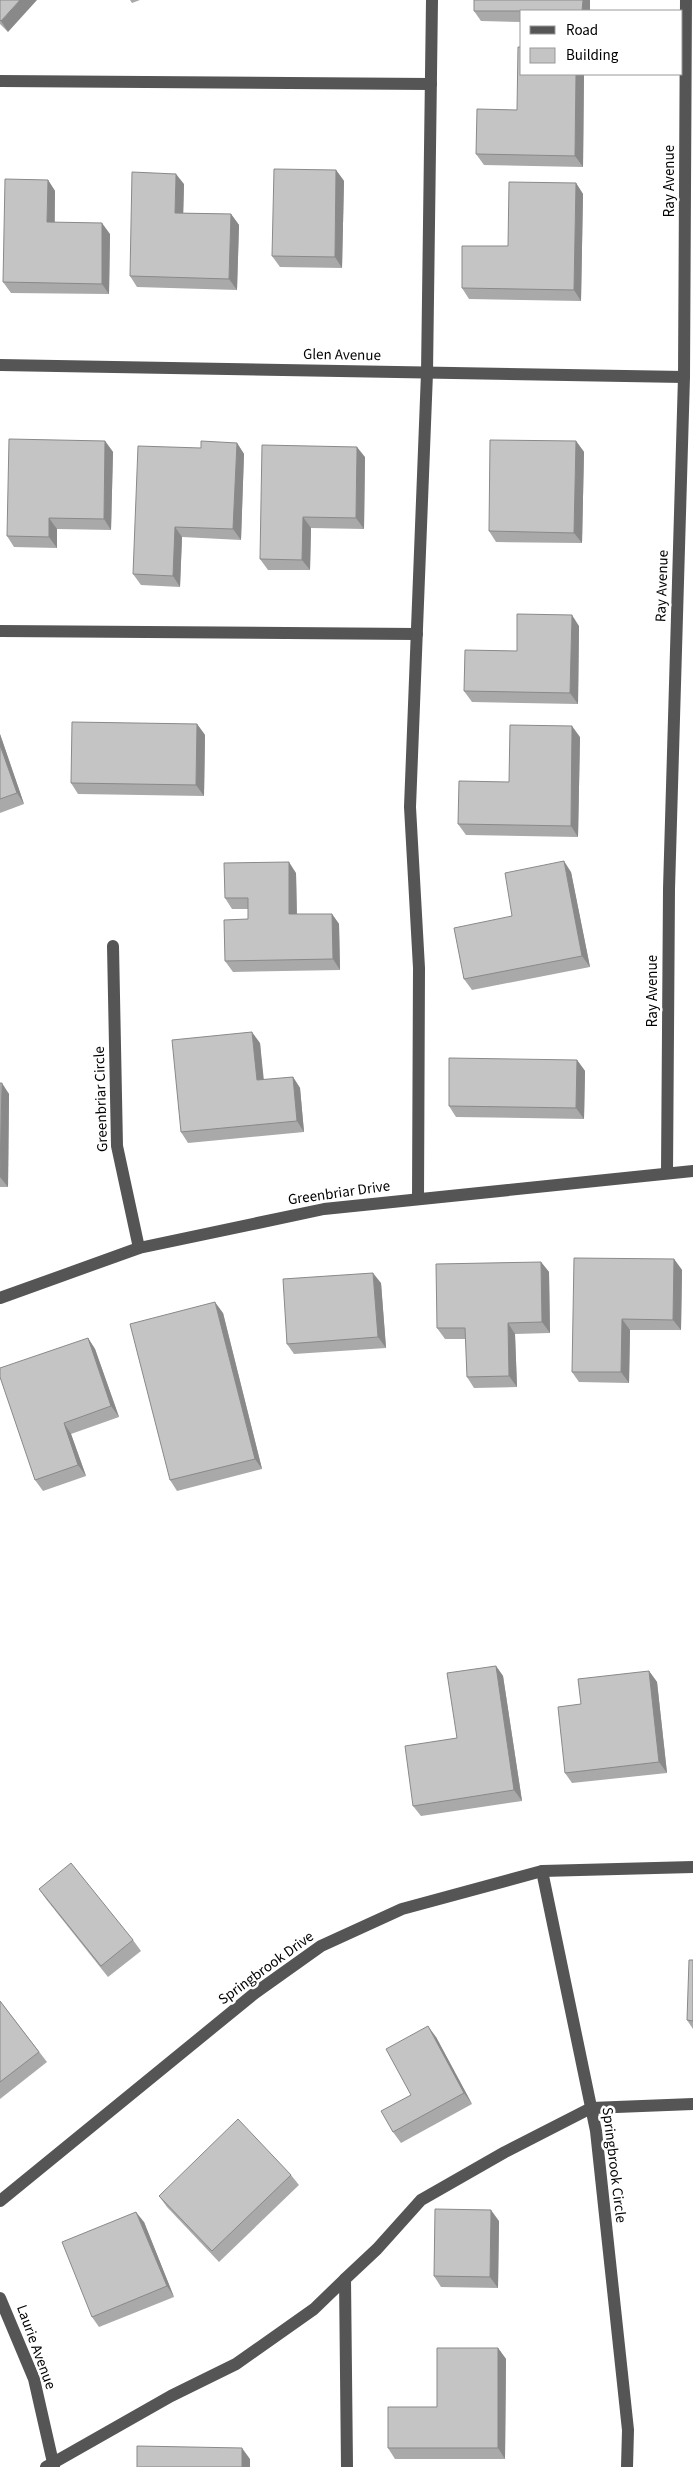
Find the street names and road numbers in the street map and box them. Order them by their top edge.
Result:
street label: Ray Avenue [659,145,680,217]
street label: Glen Avenue [303,344,381,366]
street label: Ray Avenue [650,550,674,622]
street label: Ray Avenue [642,955,663,1027]
street label: Greenbriar Circle [89,1046,113,1152]
street label: Greenbriar Drive [287,1175,391,1211]
street label: Springbrook Drive [214,1926,318,2010]
street label: Springbrook Circle [596,2106,632,2224]
street label: Laurie Avenue [11,2302,61,2392]

